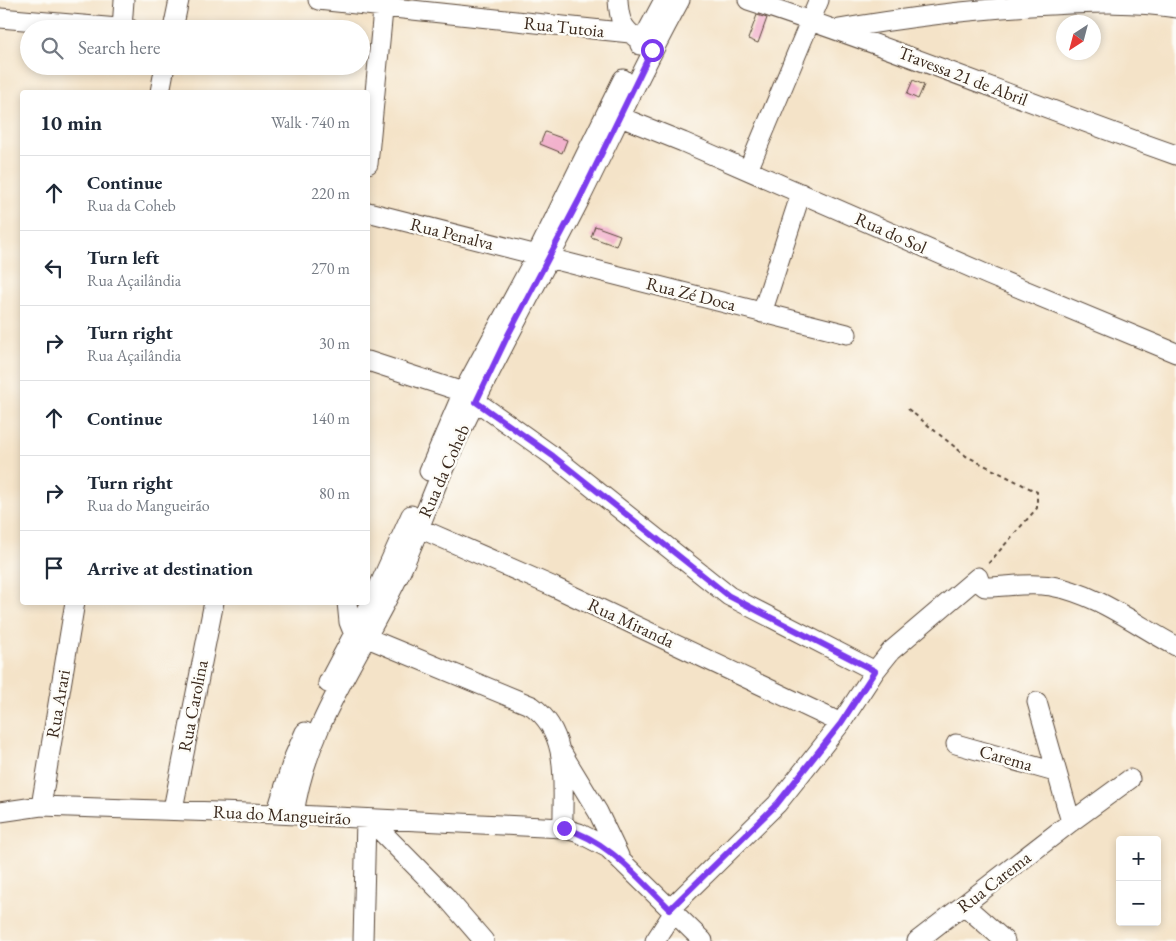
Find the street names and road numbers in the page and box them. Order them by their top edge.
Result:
street label: Rua Tutoia [523,11,606,42]
street label: Travessa 21 de Abril [895,40,1031,111]
street label: Rua do Sol [852,207,931,259]
street label: Rua Penalva [408,212,497,255]
street label: Rua Zé Doca [644,271,739,316]
street label: Rua da Coheb [413,420,474,521]
street label: Rua Miranda [584,593,679,653]
street label: Rua Carolina [172,657,213,754]
street label: Rua Arari [40,667,75,740]
street label: Carema [977,739,1036,776]
street label: Rua do Mangueirão [212,799,352,830]
street label: Rua Carema [952,845,1036,918]

